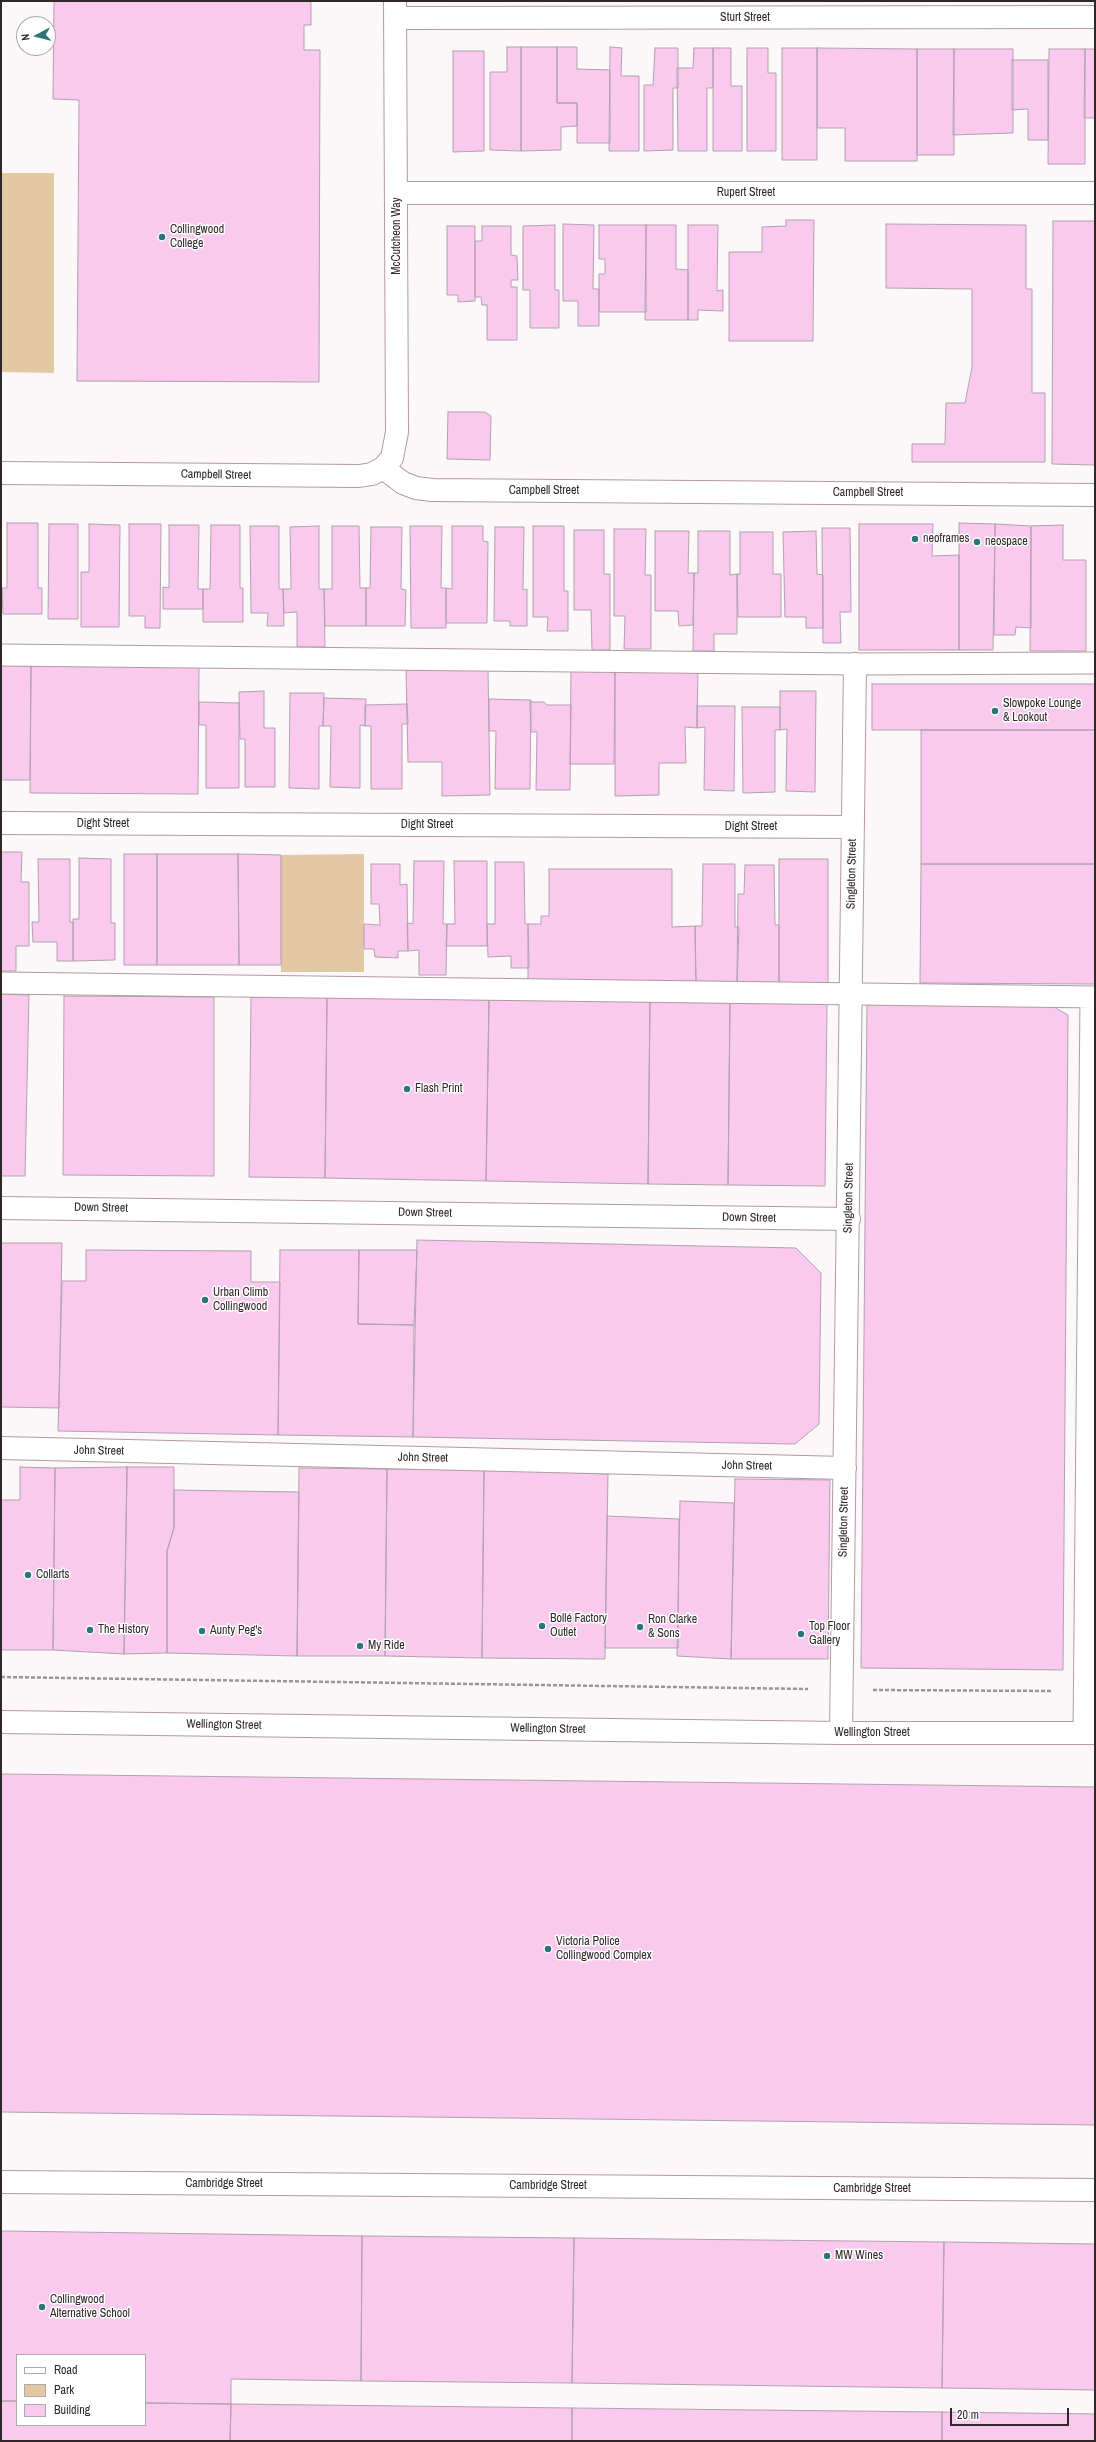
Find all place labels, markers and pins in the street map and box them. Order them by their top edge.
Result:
place label: Collingwood College [170,223,224,251]
marker: Collingwood College [157,232,167,242]
place label: neoframes [923,532,969,546]
marker: neoframes [910,534,920,544]
place label: neospace [985,535,1028,549]
marker: neospace [972,537,982,547]
place label: Slowpoke Lounge & Lookout [1003,697,1081,725]
marker: Slowpoke Lounge & Lookout [990,706,1000,716]
place label: Flash Print [415,1082,463,1096]
marker: Flash Print [402,1084,412,1094]
place label: Urban Climb Collingwood [213,1286,268,1314]
marker: Urban Climb Collingwood [200,1295,210,1305]
place label: Collarts [36,1568,69,1582]
marker: Collarts [23,1570,33,1580]
place label: Bollé Factory Outlet [550,1612,607,1640]
place label: Ron Clarke & Sons [648,1613,697,1641]
place label: Top Floor Gallery [809,1620,850,1648]
marker: Bollé Factory Outlet [537,1621,547,1631]
marker: Ron Clarke & Sons [635,1622,645,1632]
place label: The History [98,1623,149,1637]
place label: Aunty Peg's [210,1624,262,1638]
marker: The History [85,1625,95,1635]
marker: Aunty Peg's [197,1626,207,1636]
marker: Top Floor Gallery [796,1629,806,1639]
place label: My Ride [368,1639,405,1653]
marker: My Ride [355,1641,365,1651]
place label: Victoria Police Collingwood Complex [556,1935,652,1963]
marker: Victoria Police Collingwood Complex [543,1944,553,1954]
place label: MW Wines [835,2249,883,2263]
marker: MW Wines [822,2251,832,2261]
place label: Collingwood Alternative School [50,2293,130,2321]
marker: Collingwood Alternative School [37,2302,47,2312]

